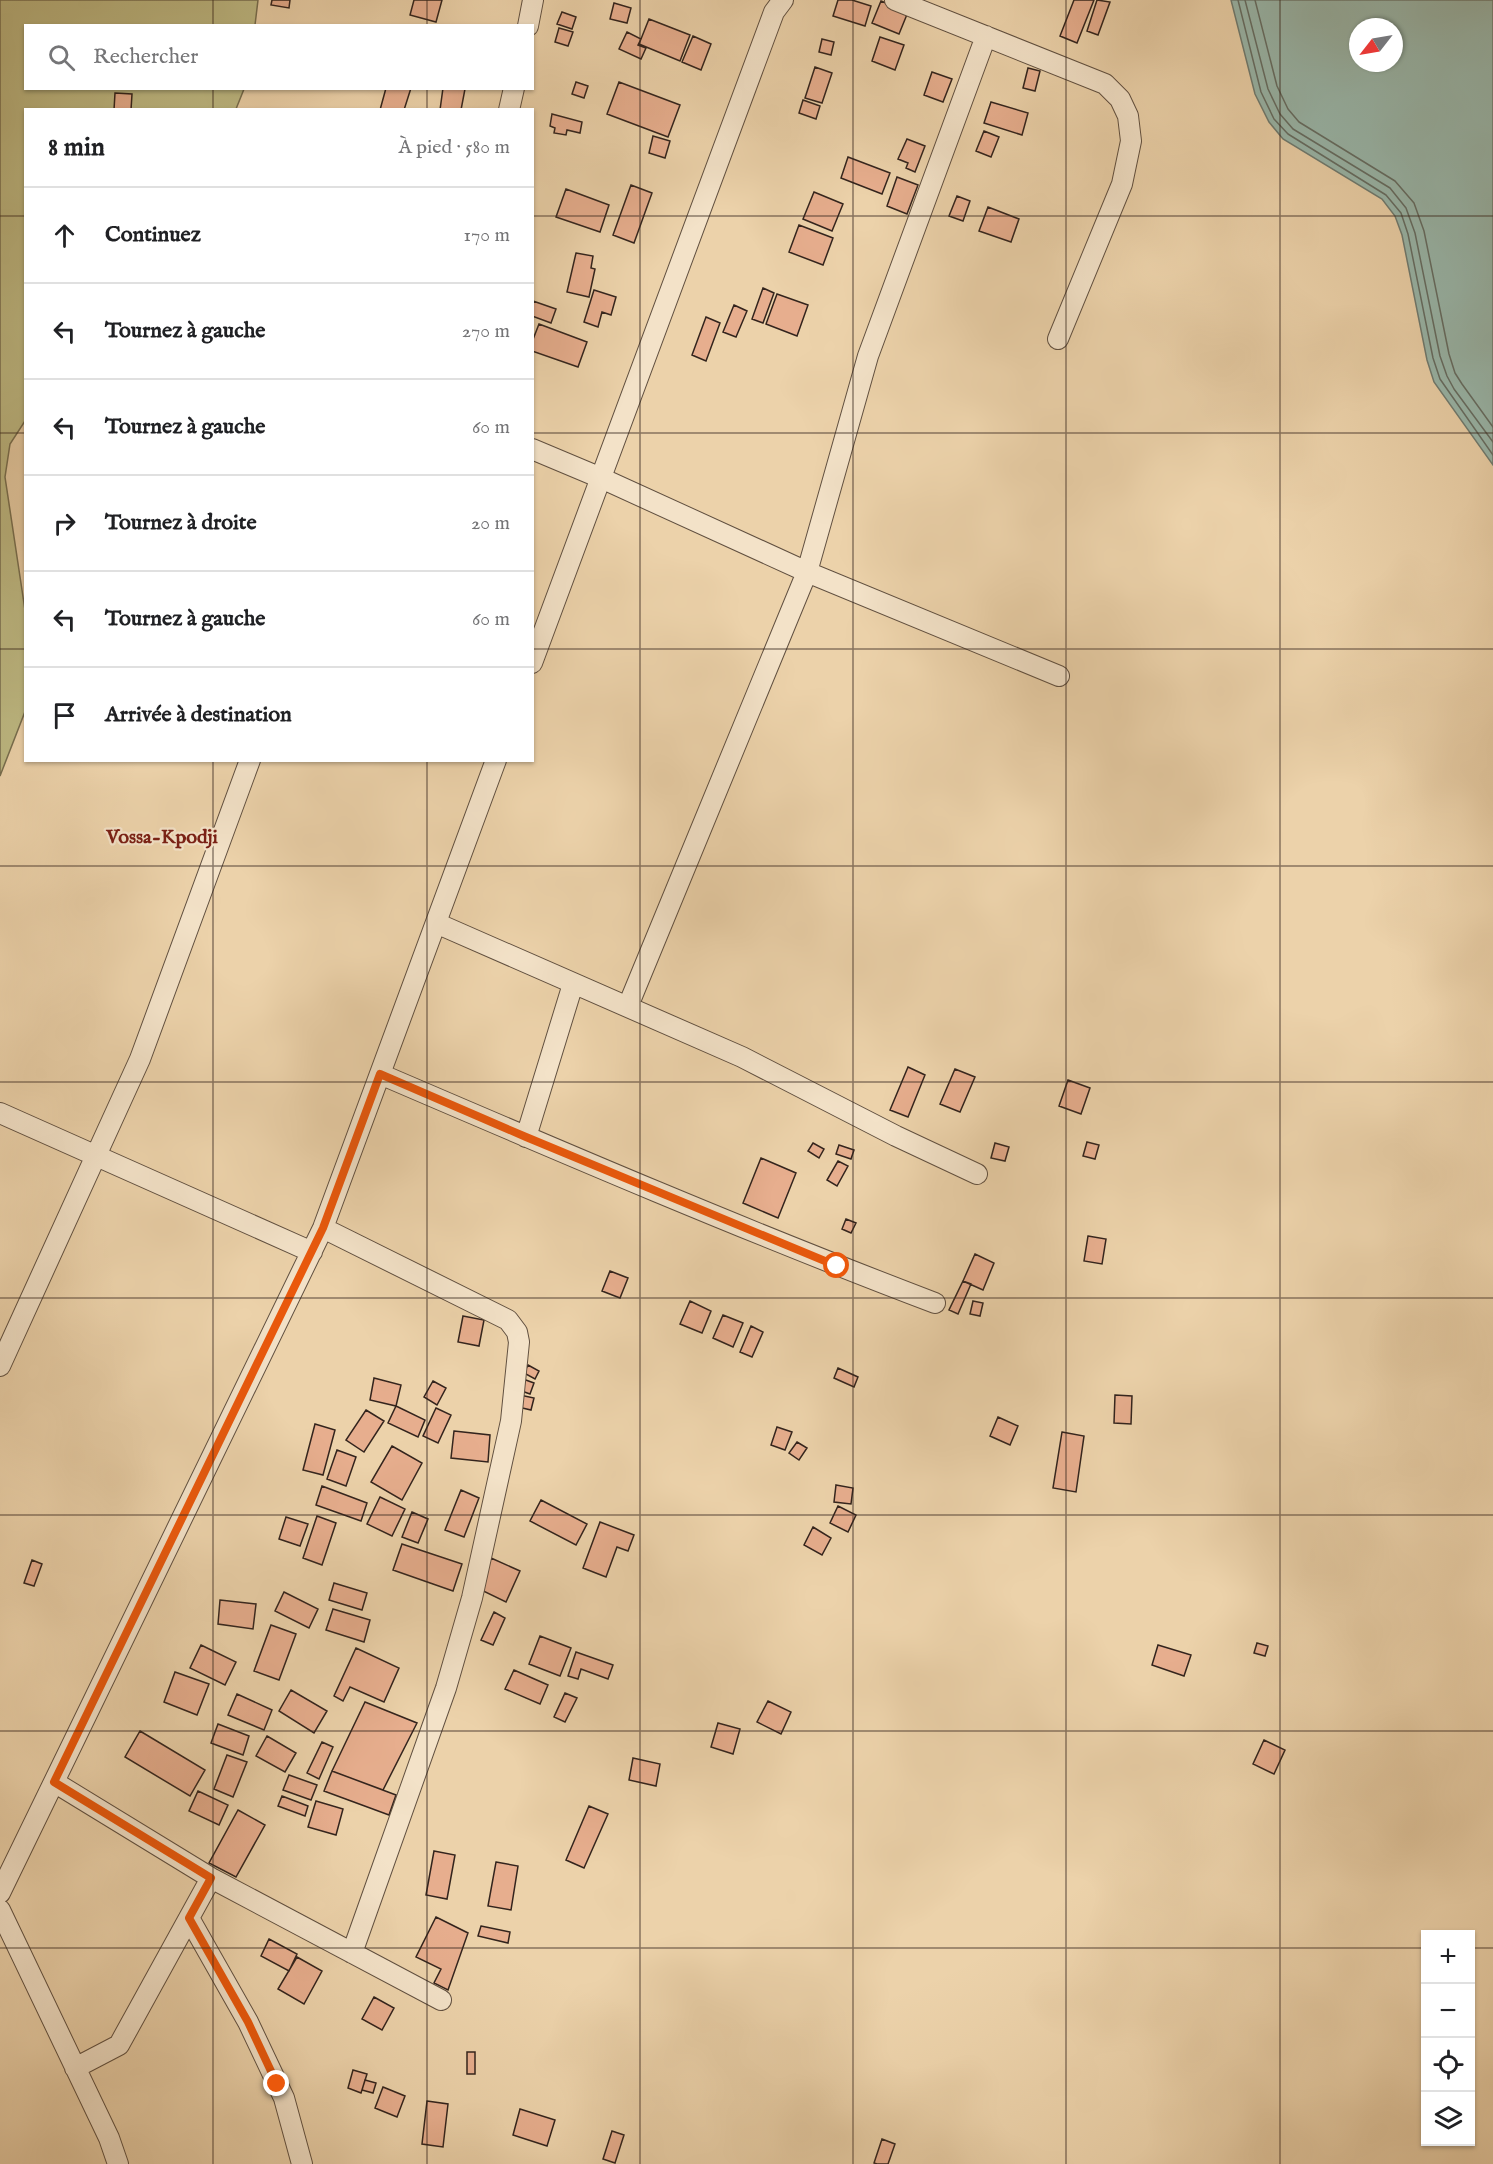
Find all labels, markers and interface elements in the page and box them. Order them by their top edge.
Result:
north arrow [1349,18,1403,72]
search box [24,24,534,90]
icon: search [45,41,78,74]
text: Rechercher [93,43,198,71]
text: 8 min [48,131,105,164]
text: À pied · 580 m [398,135,510,160]
icon: ahead [48,219,81,252]
text: Continuez [105,221,201,249]
text: 170 m [464,223,510,248]
icon: left [48,315,81,348]
text: Tournez à gauche [105,317,265,345]
text: 270 m [462,319,510,344]
icon: left [48,411,81,444]
text: Tournez à gauche [105,413,265,441]
text: 60 m [472,415,510,440]
icon: right [48,507,81,540]
text: Tournez à droite [105,509,256,537]
text: 20 m [471,511,510,536]
icon: left [48,603,81,636]
text: Tournez à gauche [105,605,265,633]
text: 60 m [472,607,510,632]
icon: arrive [48,699,81,732]
text: Arrivée à destination [105,701,292,729]
district label: Vossa-Kpodji [105,825,218,850]
route start [823,1252,849,1278]
map controls [1421,1930,1475,2146]
button: + [1421,1930,1475,1984]
button: − [1421,1984,1475,2038]
button: locate [1421,2038,1475,2092]
route end [263,2070,289,2096]
button: layers [1421,2092,1475,2146]

